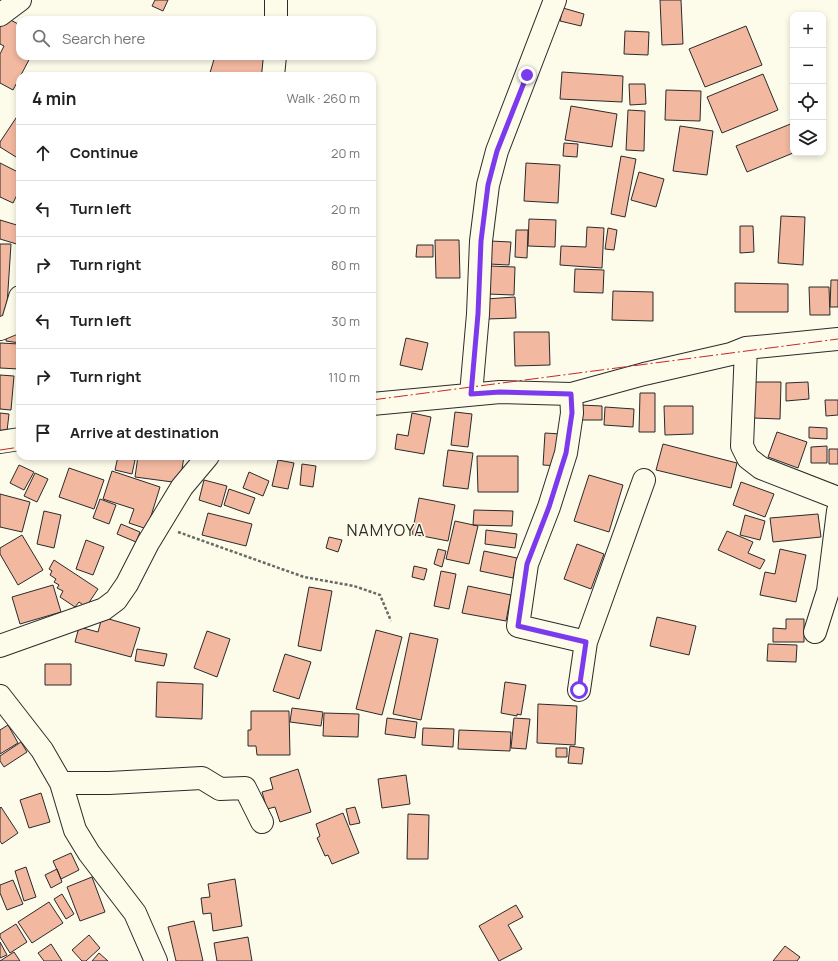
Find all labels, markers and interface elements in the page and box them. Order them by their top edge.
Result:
map controls [790,12,826,156]
button: + [790,12,826,48]
search box [16,16,376,60]
icon: search [30,27,52,49]
text: Search here [62,28,145,49]
button: − [790,48,826,84]
route end [518,66,536,84]
button: locate [790,84,826,120]
text: 4 min [32,87,76,110]
text: Walk · 260 m [287,89,360,107]
button: layers [790,120,826,156]
icon: ahead [32,142,54,164]
text: Continue [70,142,138,163]
text: 20 m [331,144,360,162]
icon: left [32,198,54,220]
text: Turn left [70,198,132,219]
text: 20 m [331,200,360,218]
icon: right [32,254,54,276]
text: Turn right [70,254,141,275]
text: 80 m [331,256,360,274]
icon: left [32,310,54,332]
text: Turn left [70,310,132,331]
text: 30 m [331,312,360,330]
icon: right [32,366,54,388]
text: Turn right [70,366,141,387]
text: 110 m [328,368,360,386]
icon: arrive [32,422,54,444]
text: Arrive at destination [70,422,219,443]
district label: NAMYOYA [347,519,425,541]
route start [570,681,588,699]

